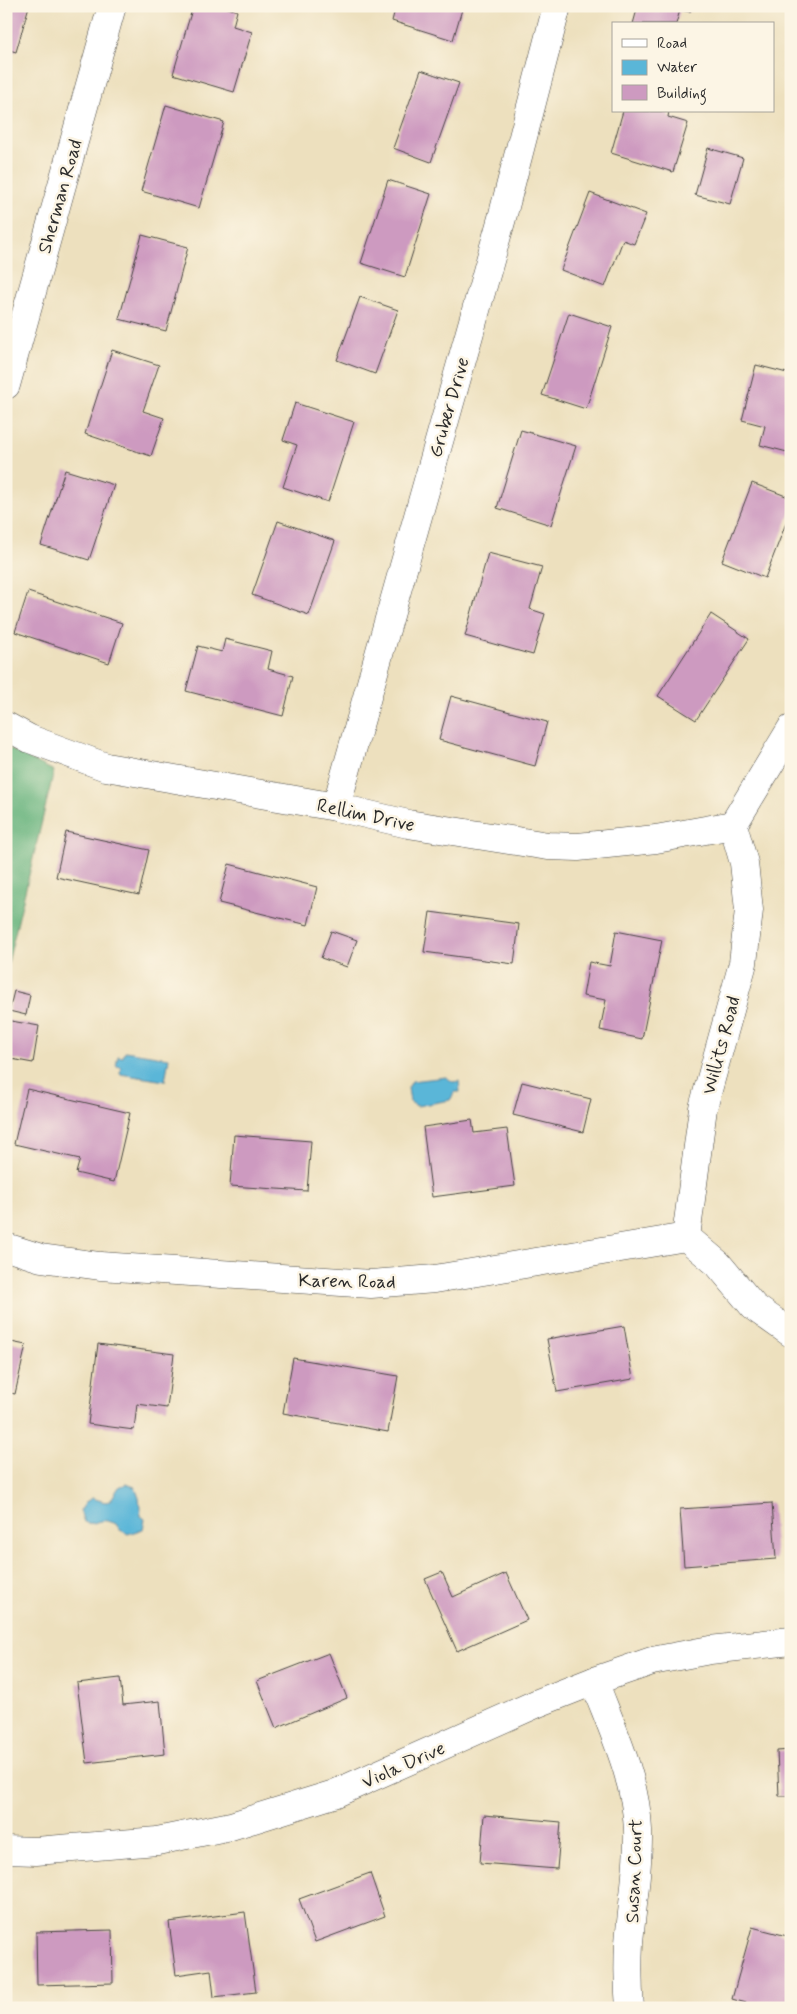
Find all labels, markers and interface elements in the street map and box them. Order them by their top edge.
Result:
legend [612,22,774,112]
text: Road [657,34,687,54]
text: Water [657,58,697,78]
text: Building [657,84,707,105]
street label: Sherman Road [32,136,89,256]
street label: Gruber Drive [423,354,476,461]
street label: Rellim Drive [315,793,417,838]
street label: Willits Road [696,993,747,1097]
street label: Karen Road [298,1268,396,1295]
street label: Viola Drive [358,1736,449,1795]
street label: Susan Court [620,1819,649,1923]

